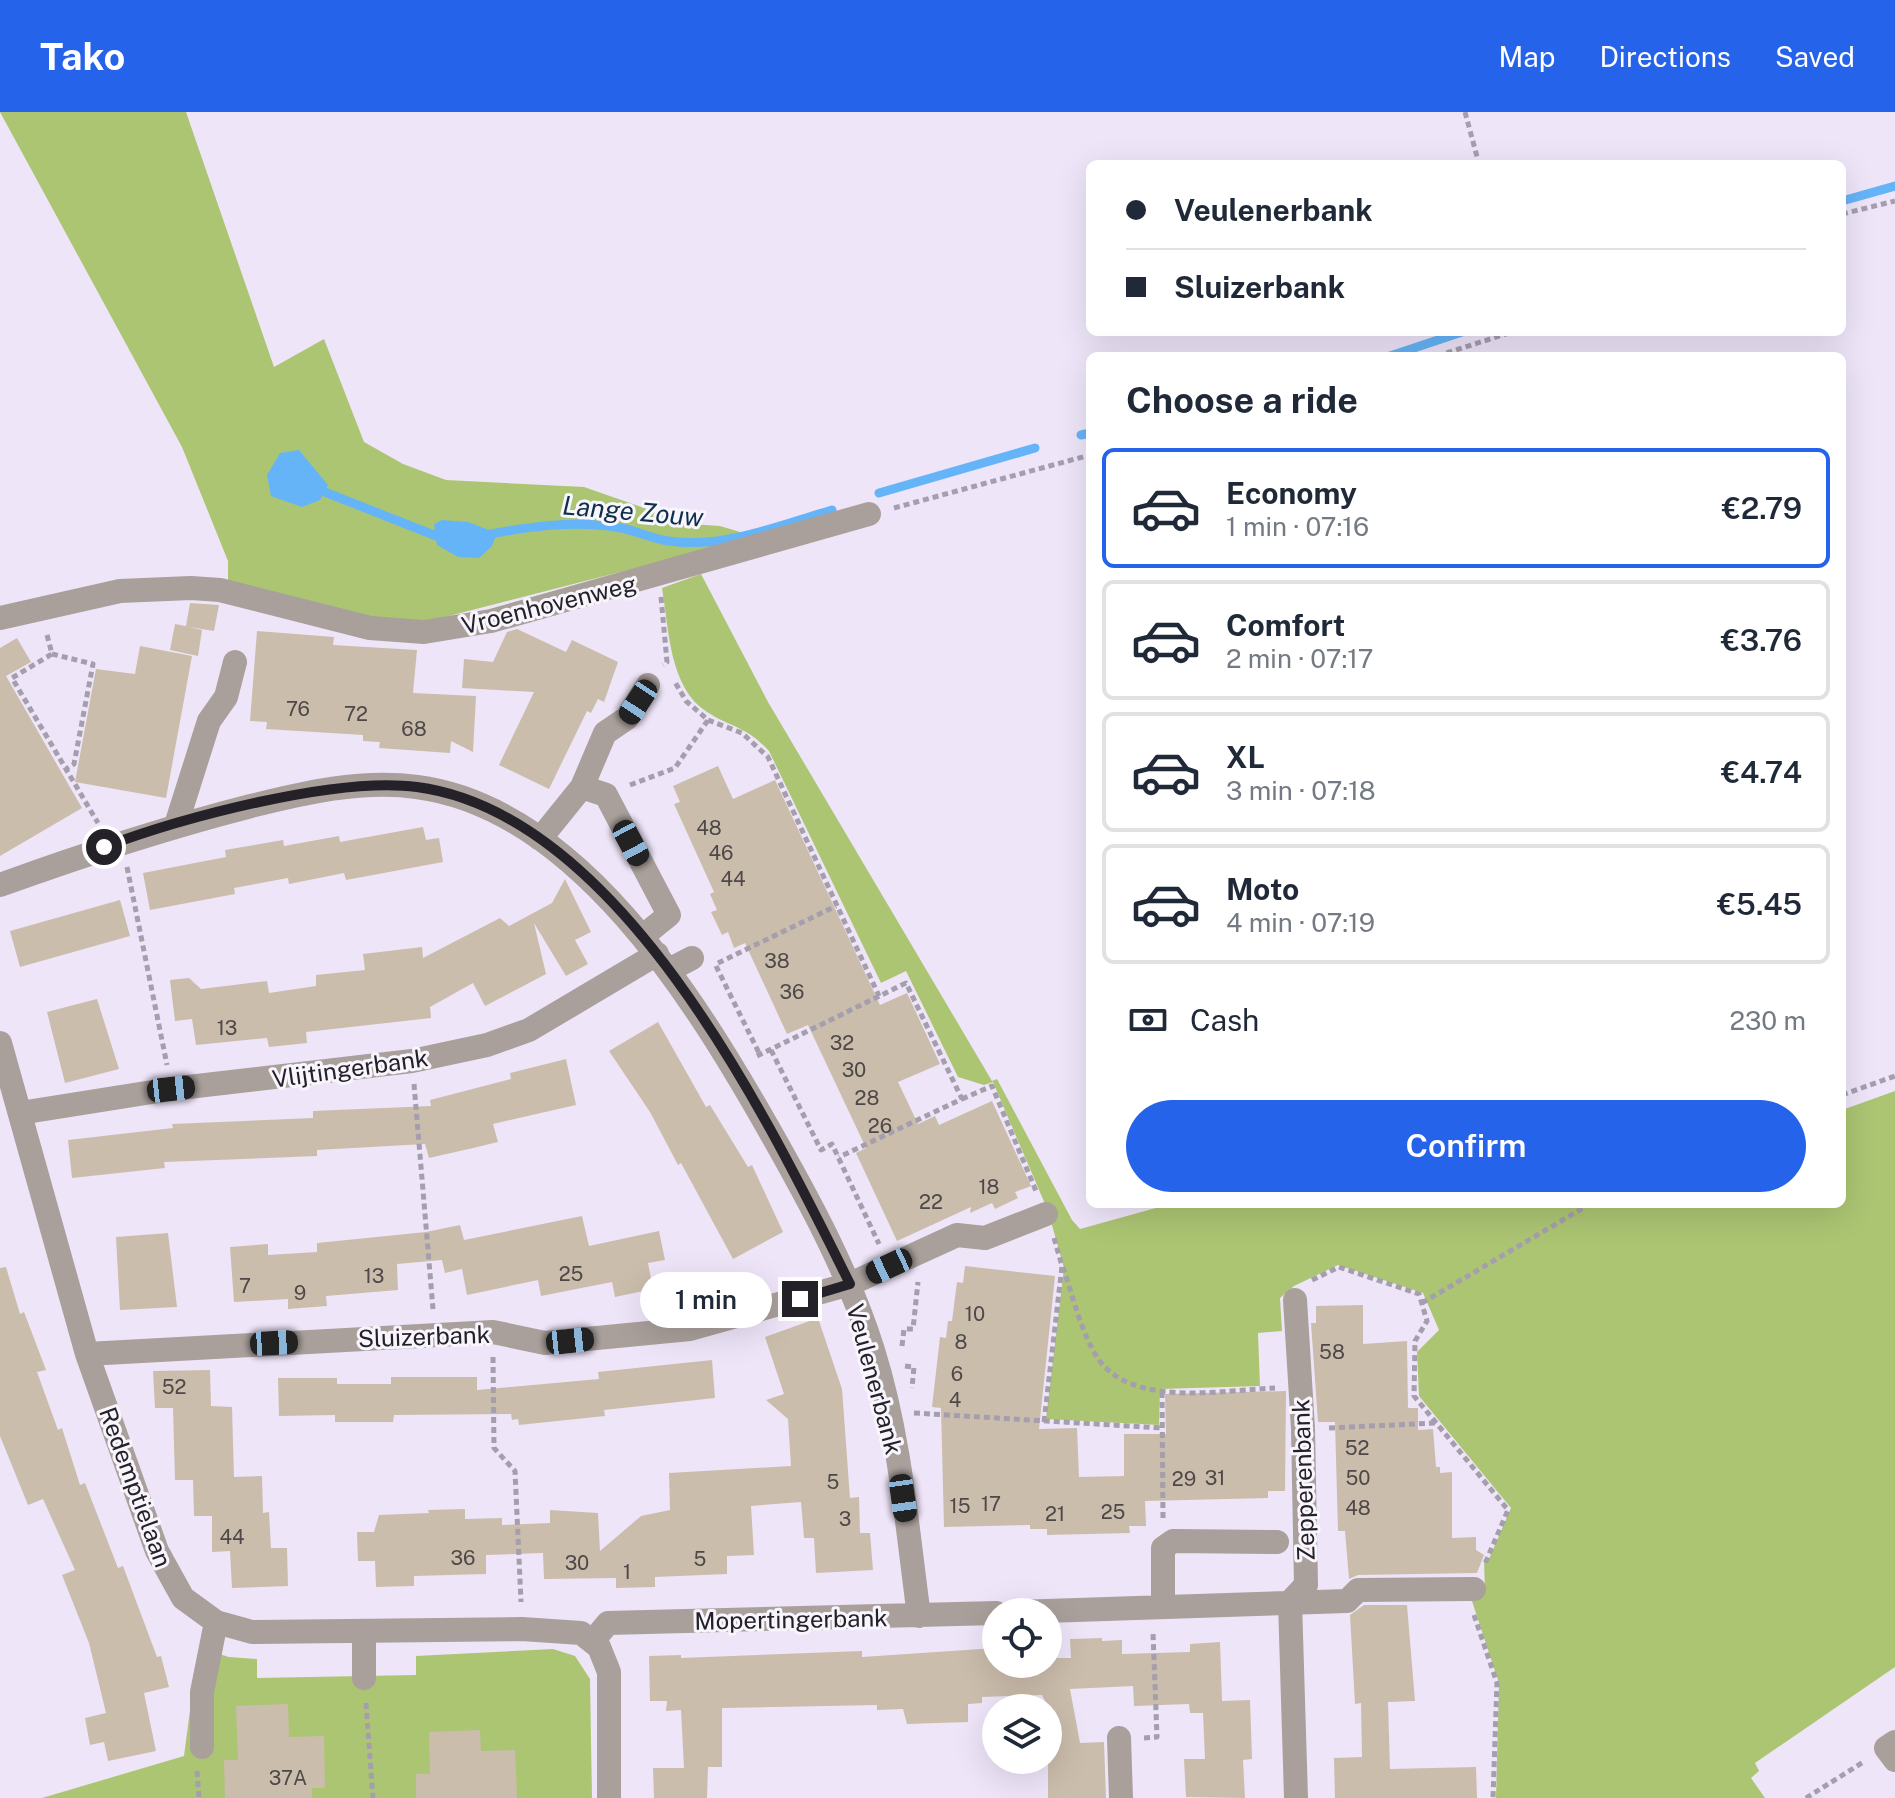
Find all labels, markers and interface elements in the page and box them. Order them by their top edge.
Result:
text: Tako [40,34,126,79]
text: Map [1499,40,1555,73]
text: Directions [1599,40,1731,73]
text: Saved [1775,40,1855,73]
text: Veulenerbank [1174,192,1373,228]
text: Sluizerbank [1174,269,1345,305]
text: Choose a ride [1126,379,1358,421]
icon: car [1130,472,1202,544]
text: Economy [1226,475,1357,511]
water label: Lange Zouw [561,489,705,533]
text: €2.79 [1722,490,1802,526]
text: 1 min · 07:16 [1226,511,1369,542]
street label: Vroenhovenweg [459,569,639,639]
icon: car [1130,604,1202,676]
text: Comfort [1226,607,1345,643]
text: €3.76 [1721,622,1802,658]
text: 2 min · 07:17 [1226,643,1373,674]
car [615,675,661,729]
house number: 76 [286,697,310,721]
house number: 72 [344,702,368,726]
house number: 68 [401,717,427,741]
icon: car [1130,736,1202,808]
text: XL [1226,739,1265,775]
text: €4.74 [1721,754,1802,790]
text: 3 min · 07:18 [1226,775,1376,806]
car [609,816,653,870]
house number: 48 [696,816,722,840]
route start [86,829,122,865]
house number: 46 [708,841,734,865]
house number: 44 [720,867,746,891]
icon: car [1130,868,1202,940]
text: Moto [1226,871,1299,907]
text: €5.45 [1717,886,1802,922]
text: 4 min · 07:19 [1226,907,1375,938]
house number: 38 [764,949,790,973]
house number: 36 [780,980,804,1004]
icon: cash [1126,998,1170,1042]
text: Cash [1190,1002,1259,1038]
text: 230 m [1730,1005,1806,1036]
house number: 13 [217,1016,237,1040]
house number: 32 [830,1031,854,1055]
street label: Vlijtingerbank [270,1043,430,1093]
house number: 30 [842,1058,866,1082]
car [146,1075,196,1103]
house number: 28 [855,1086,879,1110]
button: Confirm [1126,1100,1806,1192]
house number: 26 [868,1114,892,1138]
house number: 18 [978,1175,1000,1199]
house number: 22 [919,1190,943,1214]
car [862,1245,916,1287]
house number: 25 [559,1262,583,1286]
house number: 13 [364,1264,384,1288]
callout: 1 min [640,1271,772,1327]
house number: 7 [239,1274,251,1298]
house number: 9 [294,1281,306,1305]
route end [782,1281,818,1317]
text: 1 min [675,1284,737,1315]
street label: Veulenerbank [841,1301,909,1457]
house number: 10 [965,1302,985,1326]
street label: Sluizerbank [357,1320,491,1352]
car [545,1327,595,1355]
car [249,1330,299,1356]
house number: 8 [955,1330,967,1354]
house number: 58 [1319,1340,1345,1364]
house number: 6 [951,1362,963,1386]
house number: 52 [162,1375,186,1399]
house number: 4 [949,1388,961,1412]
street label: Zepperenbank [1286,1399,1320,1561]
street label: Redemptielaan [94,1403,178,1571]
house number: 52 [1345,1436,1369,1460]
house number: 31 [1205,1466,1225,1490]
house number: 50 [1345,1466,1371,1490]
house number: 29 [1172,1467,1196,1491]
house number: 5 [827,1470,839,1494]
car [888,1473,918,1523]
house number: 17 [981,1492,1001,1516]
house number: 15 [950,1494,970,1518]
house number: 48 [1345,1496,1371,1520]
house number: 25 [1101,1500,1125,1524]
house number: 21 [1045,1502,1065,1526]
house number: 3 [839,1507,851,1531]
house number: 44 [219,1525,245,1549]
house number: 36 [451,1546,475,1570]
house number: 5 [694,1547,706,1571]
house number: 30 [565,1551,589,1575]
house number: 1 [623,1560,631,1584]
map controls [982,1598,1062,1774]
button: locate [982,1598,1062,1678]
street label: Mopertingerbank [694,1603,888,1635]
button: layers [982,1694,1062,1774]
house number: 37A [269,1766,307,1790]

